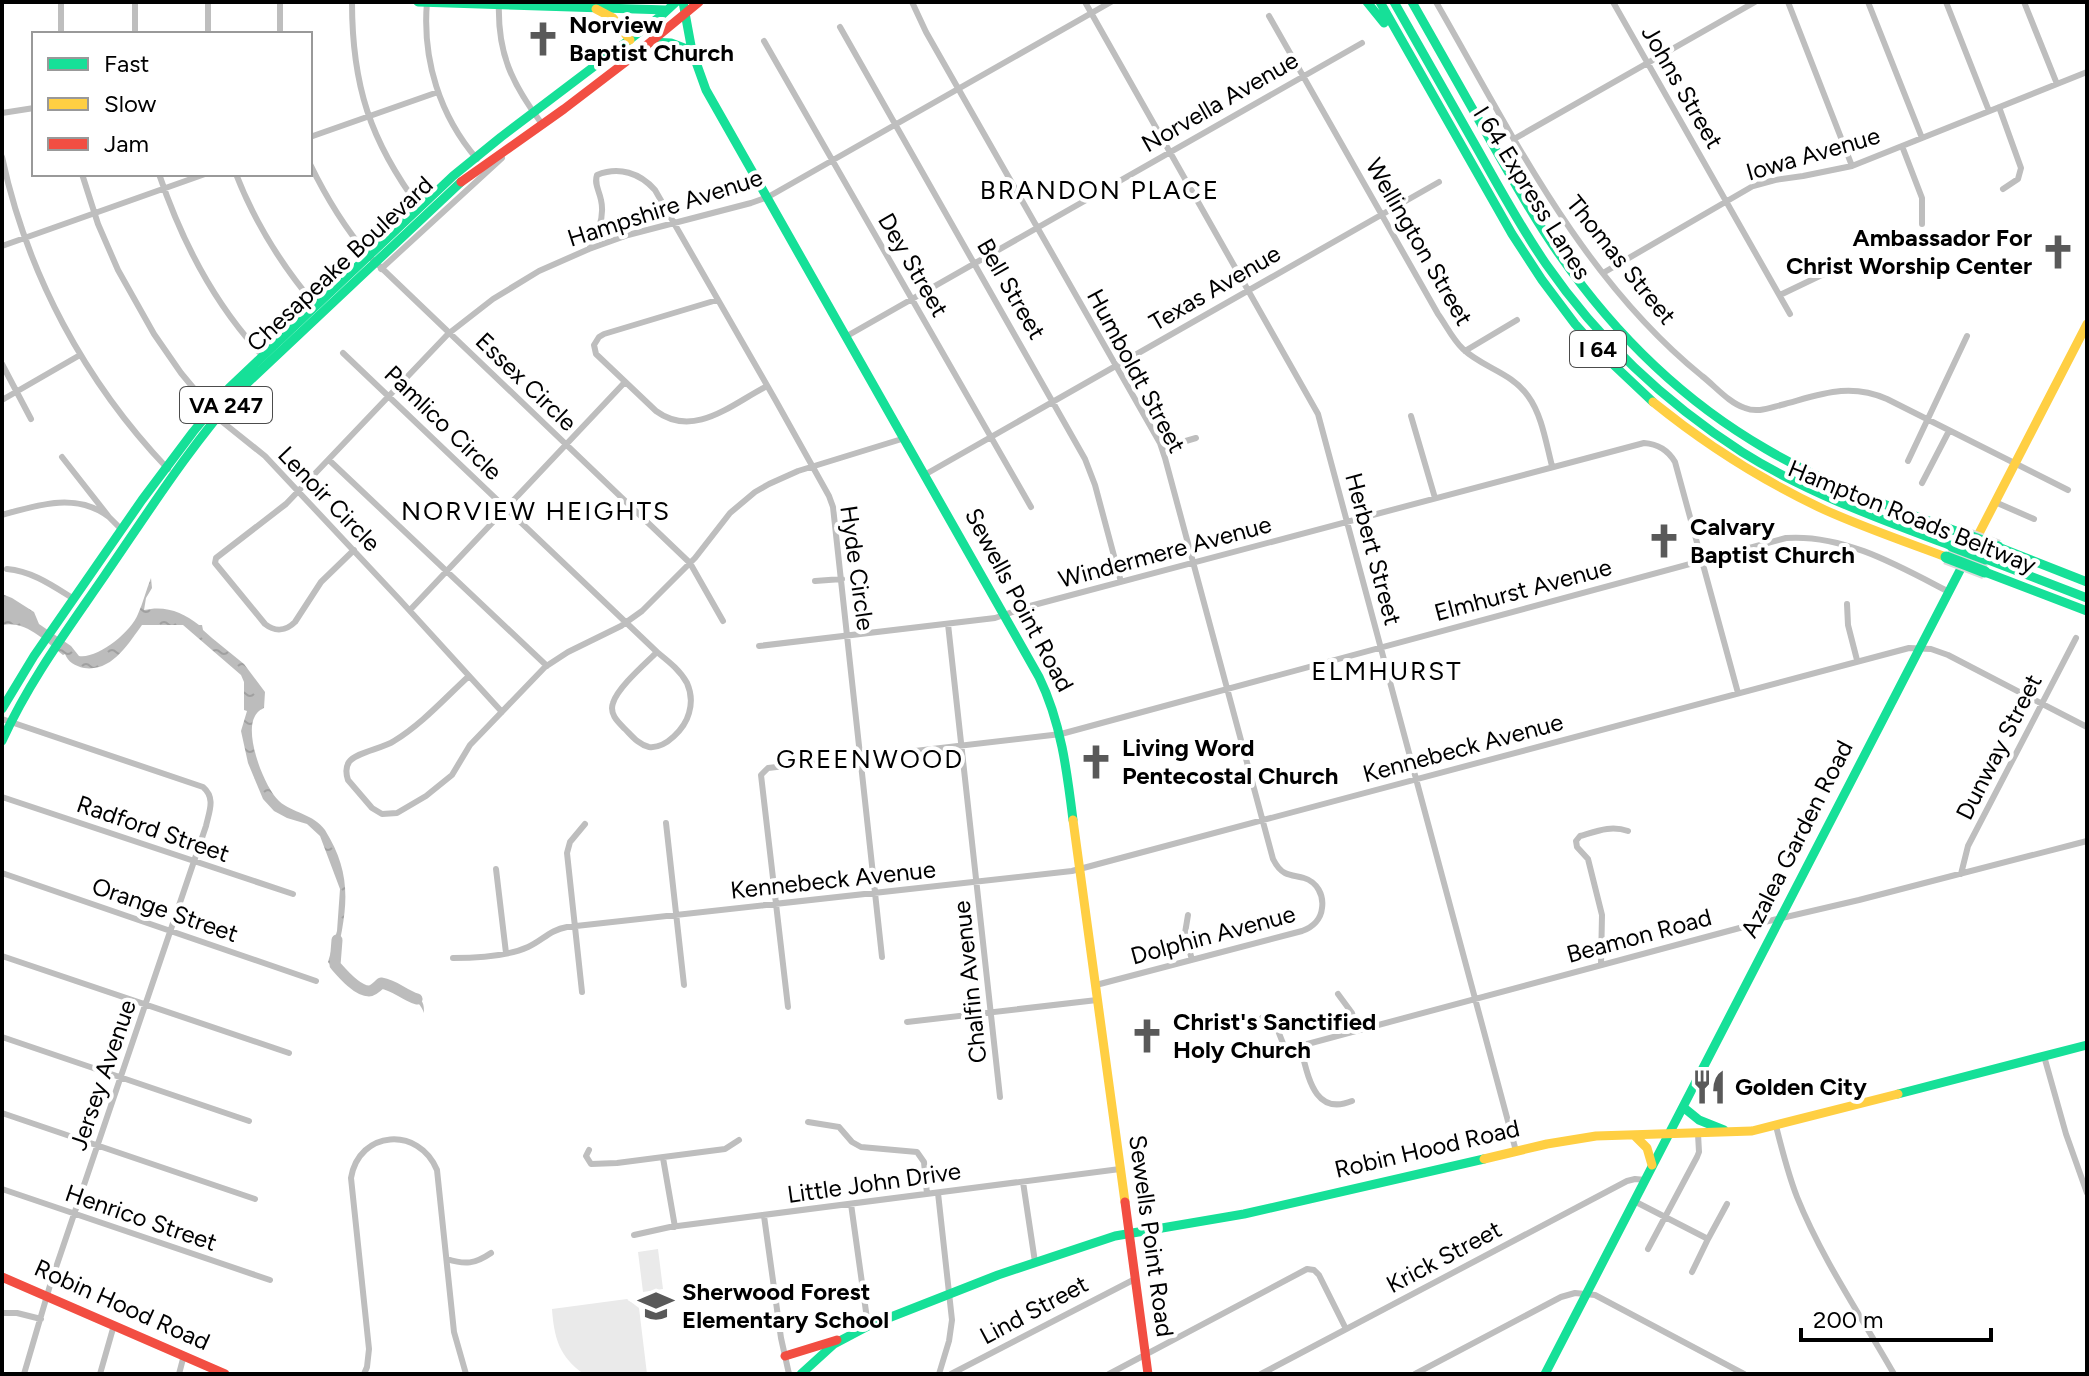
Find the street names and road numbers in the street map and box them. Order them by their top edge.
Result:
street label: Johns Street [1636,20,1729,153]
street label: Norvella Avenue [1136,45,1303,158]
street label: I 64 Express Lanes [1468,101,1597,285]
street label: Iowa Avenue [1743,121,1883,186]
street label: Wellington Street [1360,153,1479,331]
street label: Hampshire Avenue [564,162,766,253]
street label: Chesapeake Boulevard [241,170,439,357]
street label: Thomas Street [1561,189,1682,330]
street label: Dey Street [872,208,955,322]
street label: Bell Street [971,233,1052,344]
street label: Texas Avenue [1144,238,1285,337]
street label: Humboldt Street [1081,284,1192,458]
street label: Essex Circle [470,326,583,437]
road number: I 64 [1570,331,1626,367]
street label: Pamlico Circle [378,359,508,486]
road number: VA 247 [180,387,272,423]
street label: Lenoir Circle [272,440,387,557]
street label: Hampton Roads Beltway [1784,453,2041,580]
street label: Herbert Street [1339,469,1408,628]
street label: Sewells Point Road [959,503,1080,696]
street label: Hyde Circle [834,504,881,632]
street label: Windermere Avenue [1055,509,1274,594]
street label: Elmhurst Avenue [1431,552,1615,627]
street label: Dunway Street [1949,669,2048,824]
street label: Kennebeck Avenue [1359,707,1566,788]
street label: Azalea Garden Road [1734,735,1859,942]
street label: Radford Street [73,789,233,868]
street label: Kennebeck Avenue [729,854,937,905]
street label: Orange Street [88,871,242,948]
street label: Chalfin Avenue [947,899,992,1065]
street label: Dolphin Avenue [1127,899,1298,970]
street label: Beamon Road [1563,902,1715,969]
street label: Jersey Avenue [63,996,142,1154]
street label: Robin Hood Road [1332,1113,1522,1184]
street label: Sewells Point Road [1123,1133,1180,1339]
street label: Little John Drive [785,1156,963,1209]
street label: Henrico Street [62,1178,221,1257]
street label: Krick Street [1381,1214,1506,1299]
street label: Robin Hood Road [30,1253,214,1356]
street label: Lind Street [975,1269,1093,1350]

